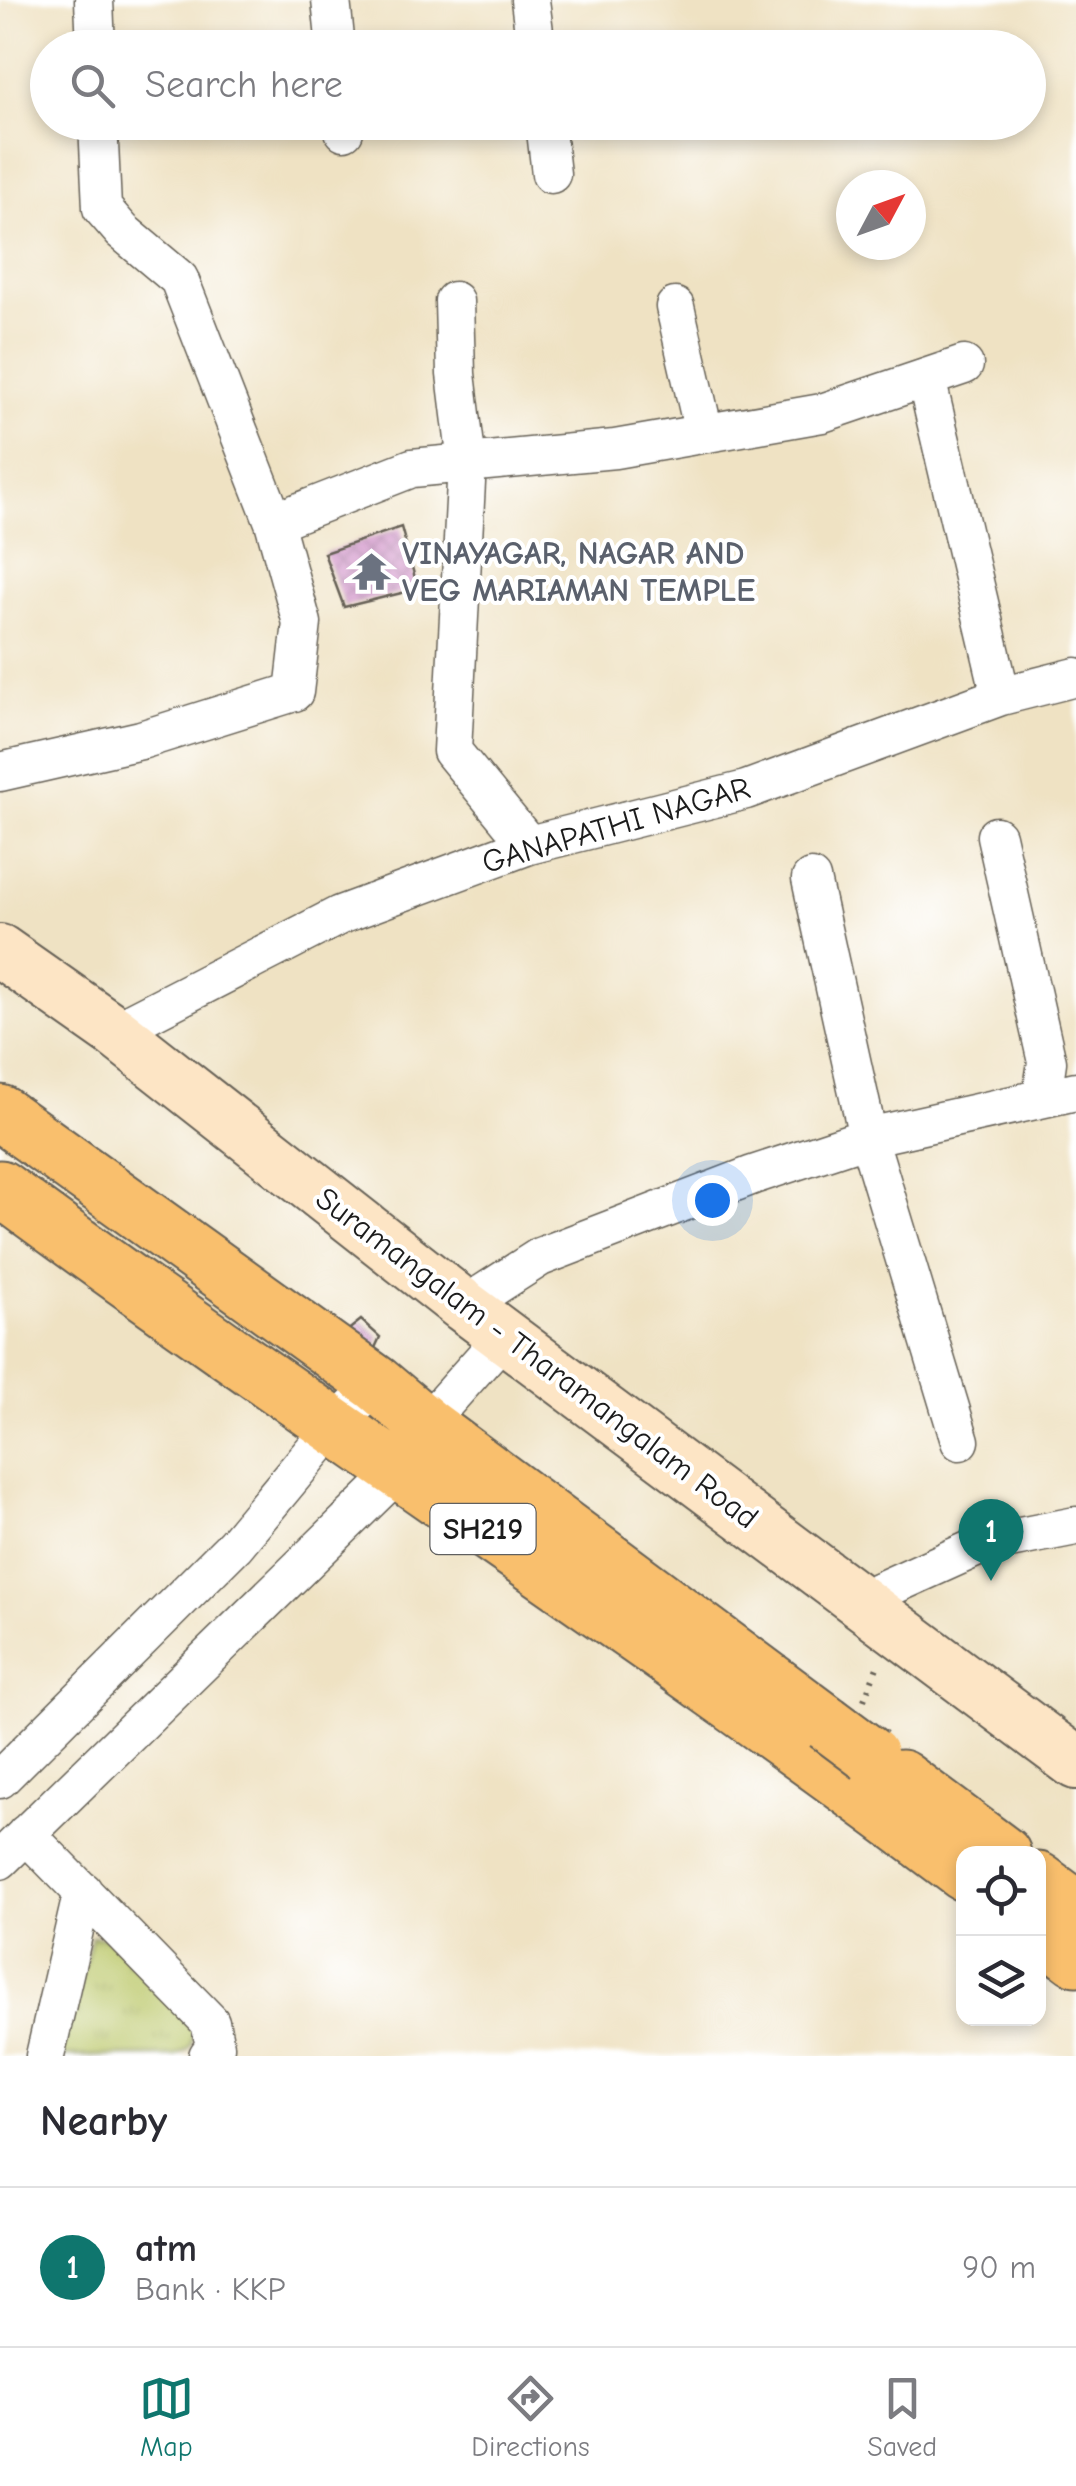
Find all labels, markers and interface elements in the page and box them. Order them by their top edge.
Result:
search box [30,30,1046,140]
icon: search [65,58,120,113]
text: Search here [145,63,343,107]
north arrow [836,170,926,260]
place label: VINAYAGAR, NAGAR AND VEG MARIAMAN TEMPLE [402,535,755,609]
temple icon: VINAYAGAR, NAGAR AND VEG MARIAMAN TEMPLE [351,550,393,592]
street label: GANAPATHI NAGAR [478,769,754,881]
your location [687,1175,738,1226]
street label: Suramangalam - Tharamangalam Road [309,1180,765,1536]
pin: 1 [958,1498,1024,1581]
road number: SH219 [430,1504,536,1554]
map controls [956,1846,1046,2026]
button: locate [956,1846,1046,1936]
button: layers [956,1936,1046,2026]
text: Nearby [40,2097,167,2146]
text: atm [135,2227,197,2271]
text: 1 [66,2249,79,2286]
text: 90 m [962,2249,1036,2286]
text: Bank · KKP [135,2271,285,2308]
tab: Map [139,2371,194,2463]
tab: Directions [471,2371,590,2463]
tab: Saved [867,2371,937,2463]

